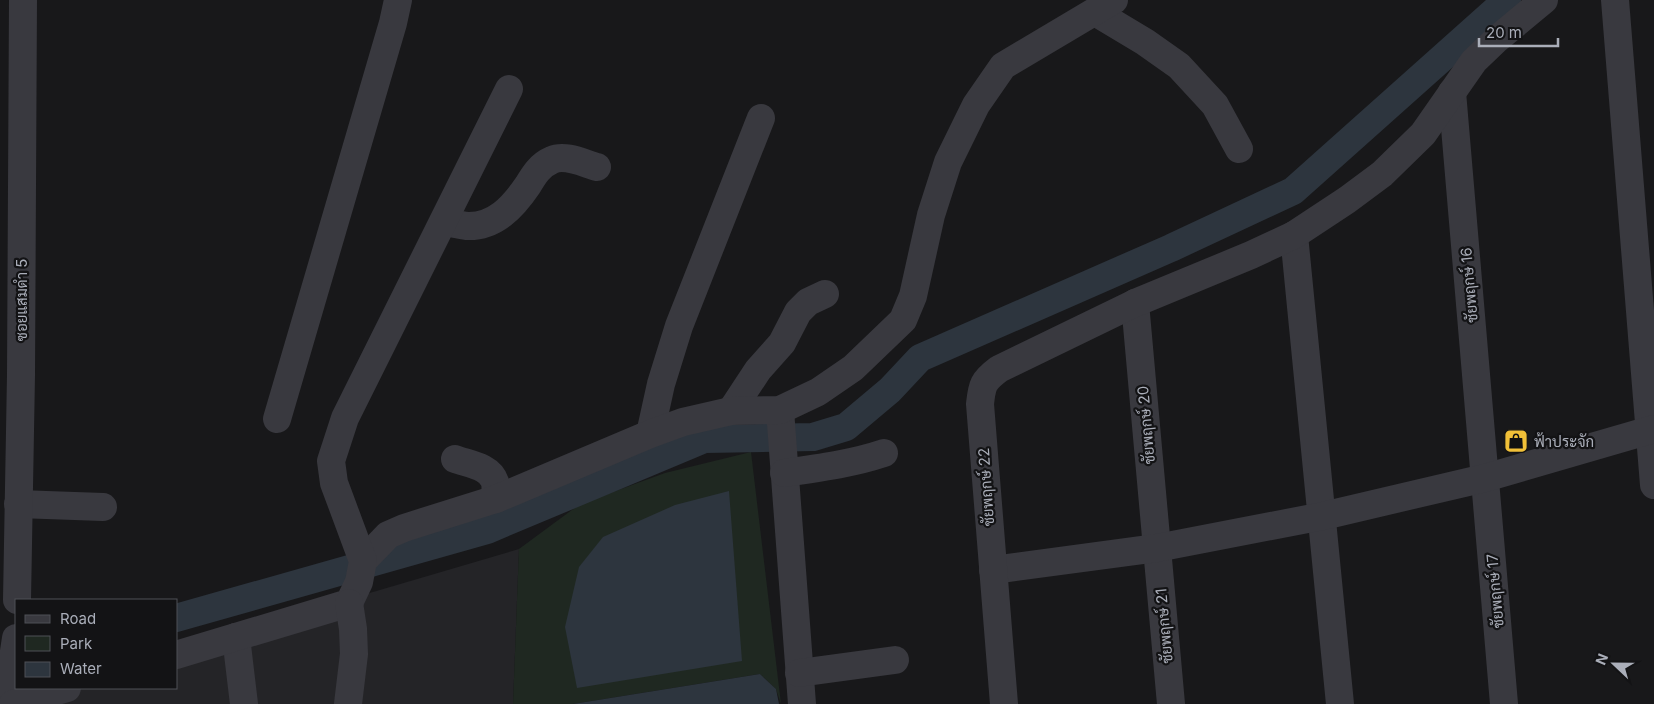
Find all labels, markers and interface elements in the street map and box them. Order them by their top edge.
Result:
scale bar [1479,15,1558,47]
text: 20 m [1486,23,1522,42]
street label: ชัยพฤกษ์ 16 [1456,247,1482,323]
street label: ซอยแสมดำ 5 [12,259,31,341]
street label: ชัยพฤกษ์ 20 [1133,385,1159,465]
shop icon: ฟ้าประจัก [1503,428,1529,454]
place label: ฟ้าประจัก [1534,432,1594,451]
street label: ชัยพฤกษ์ 22 [974,447,998,527]
street label: ชัยพฤกษ์ 17 [1482,553,1508,629]
street label: ชัยพฤกษ์ 21 [1151,588,1177,664]
legend [15,599,178,689]
text: Road [60,609,96,628]
text: Park [60,634,93,653]
north arrow [1589,639,1639,689]
text: N [1592,651,1611,667]
text: Water [60,659,102,678]

